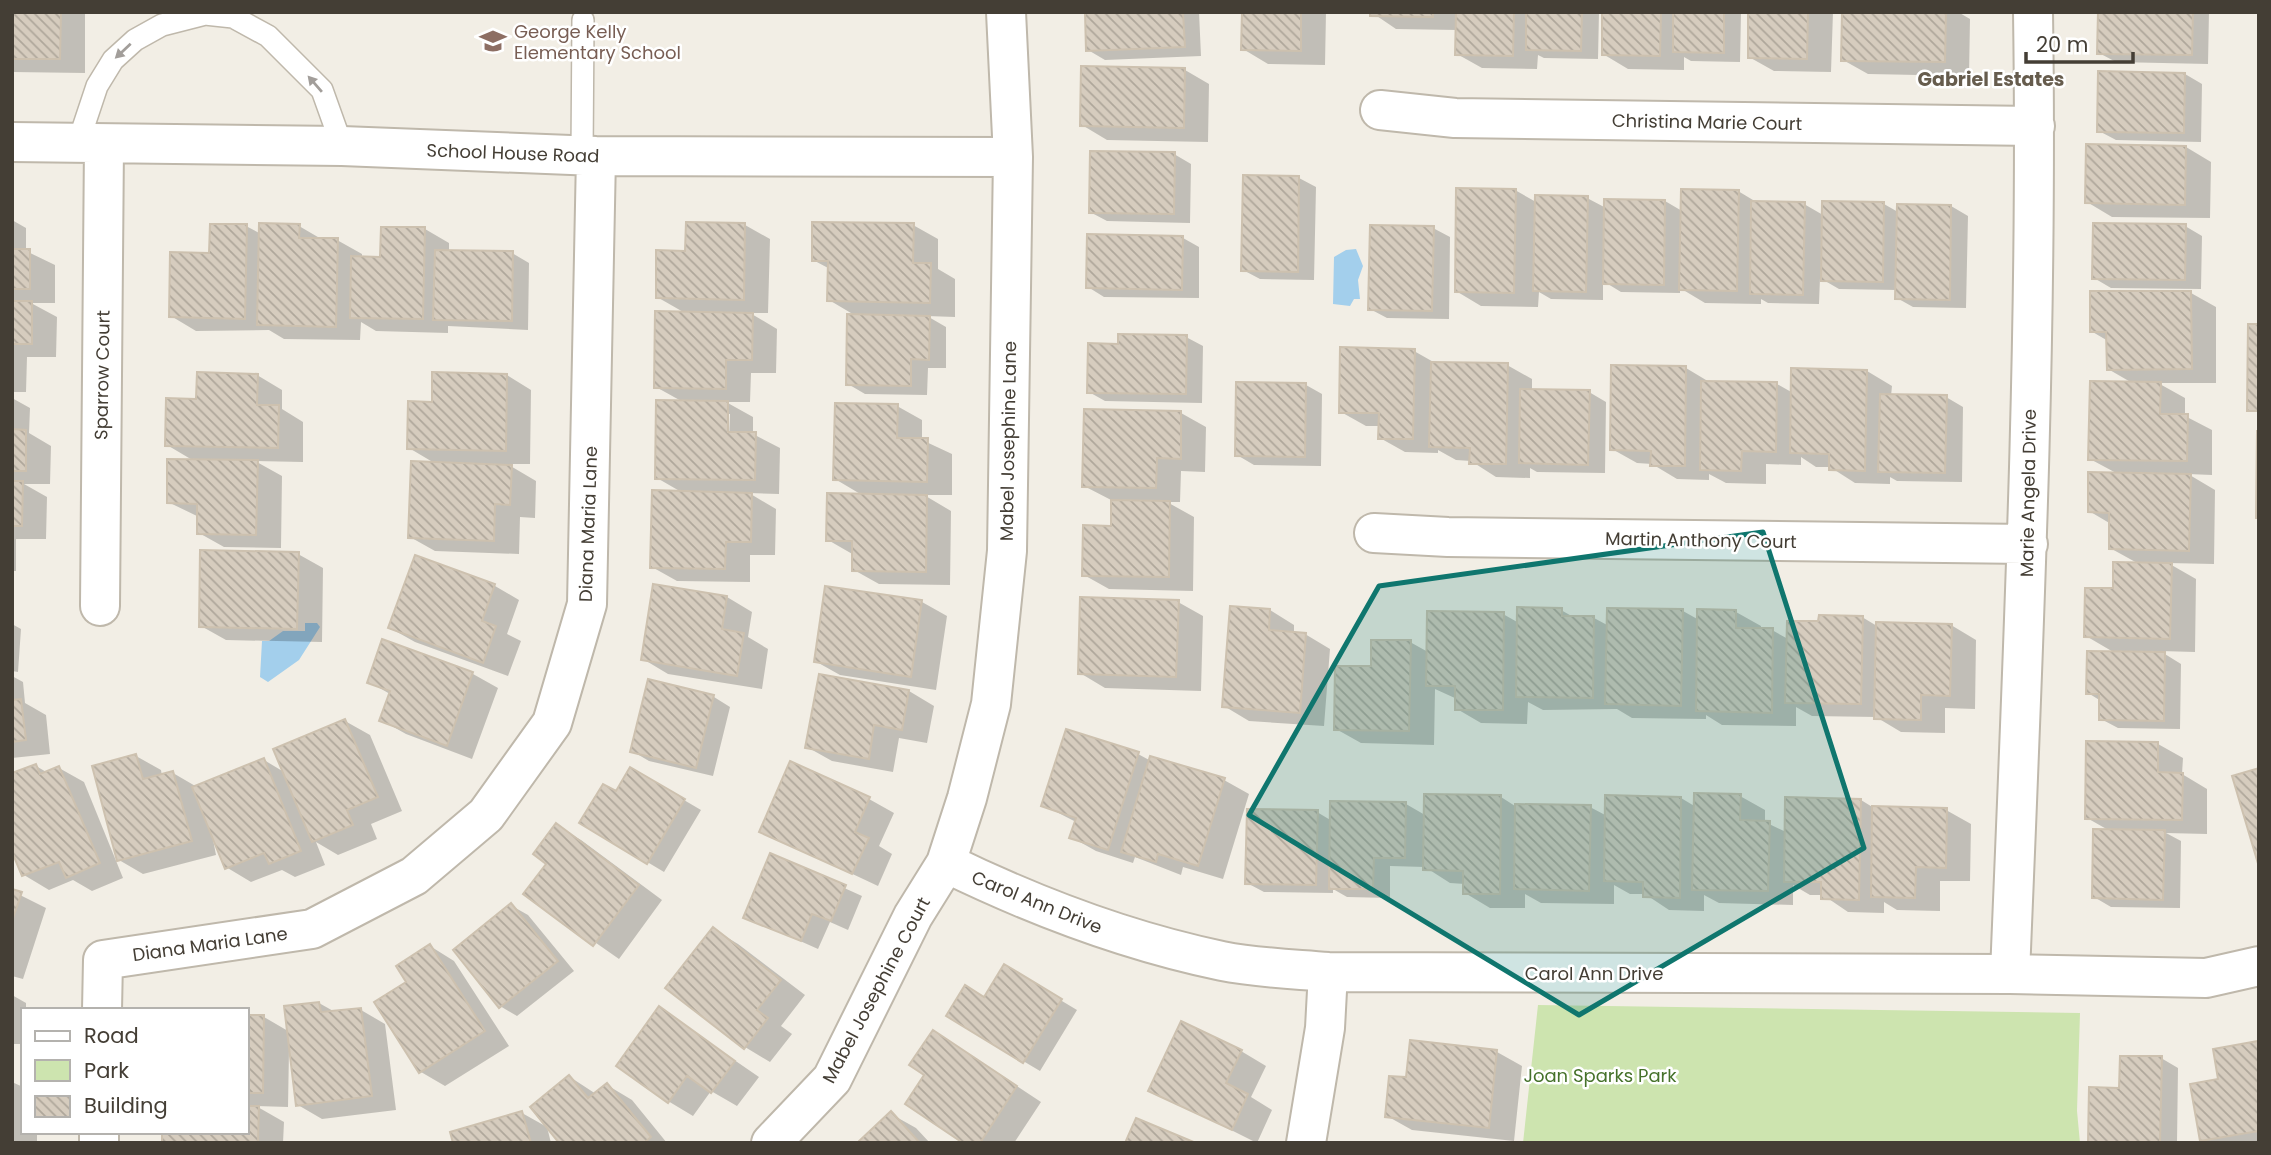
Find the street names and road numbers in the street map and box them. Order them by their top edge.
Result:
street label: Christina Marie Court [1612,108,1802,136]
street label: School House Road [426,137,600,169]
street label: Sparrow Court [88,310,116,440]
street label: Mabel Josephine Lane [994,341,1022,541]
street label: Marie Angela Drive [2014,409,2042,577]
street label: Diana Maria Lane [573,445,603,603]
street label: Martin Anthony Court [1605,526,1797,554]
street label: Carol Ann Drive [968,864,1106,940]
street label: Mabel Josephine Court [816,892,936,1088]
street label: Diana Maria Lane [131,921,289,967]
street label: Carol Ann Drive [1525,961,1663,986]

